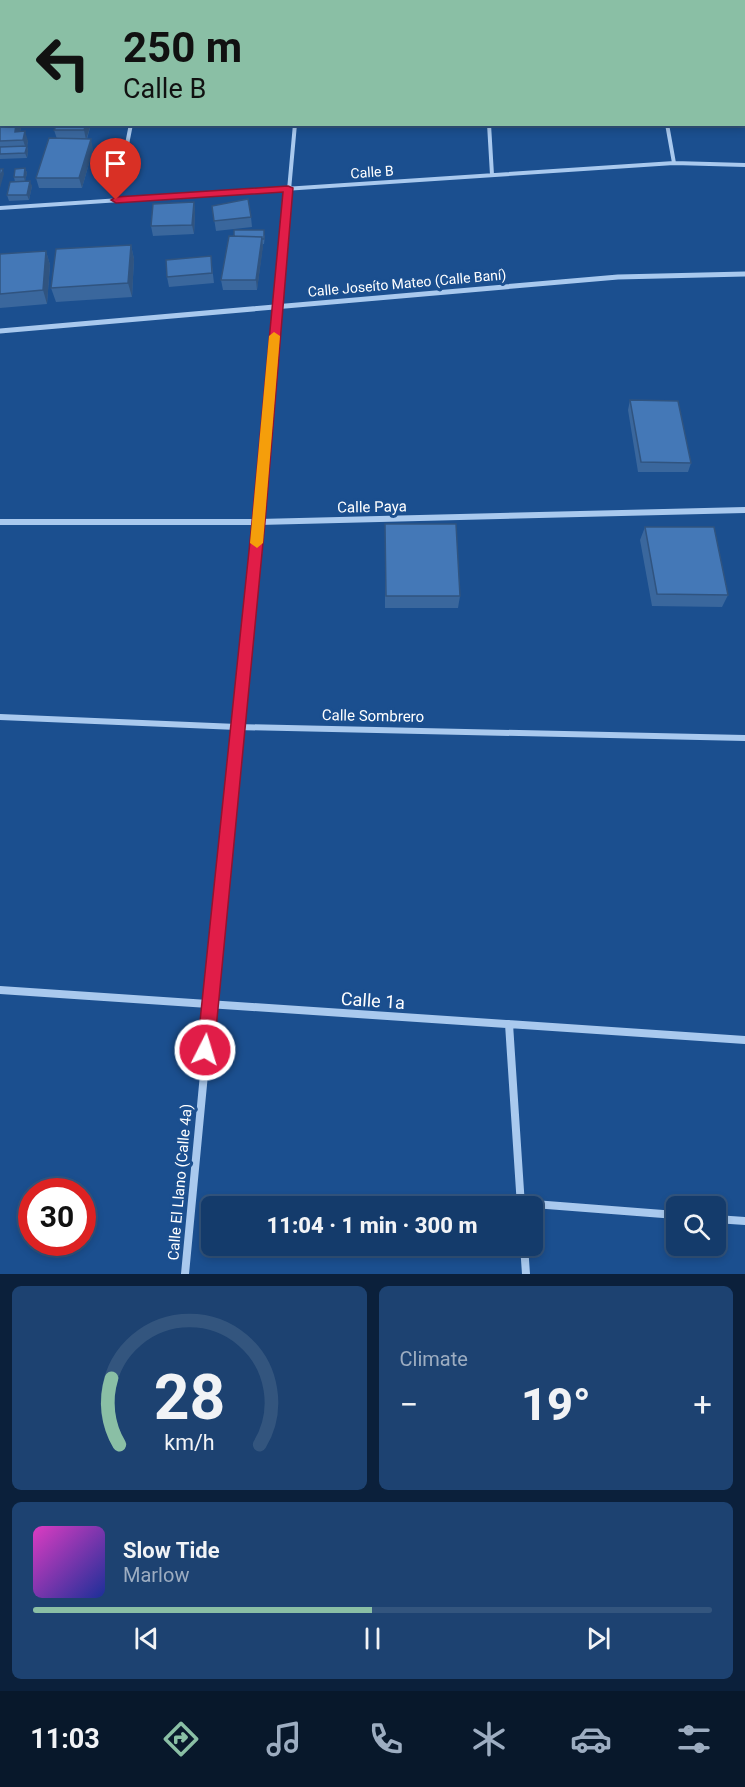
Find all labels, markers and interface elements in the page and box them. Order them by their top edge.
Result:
text: 250 m [123,23,242,72]
icon: left [24,24,102,102]
text: Calle B [123,73,206,105]
pin [90,138,141,200]
icon: arrive [99,147,132,180]
street label: Calle B [350,163,394,181]
street label: Calle Joseíto Mateo (Calle Baní) [307,266,507,301]
street label: Calle Paya [337,497,407,517]
street label: Calle Sombrero [322,706,424,726]
street label: Calle 1a [340,988,406,1013]
position arrow [173,1018,237,1082]
street label: Calle El Llano (Calle 4a) [164,1103,196,1261]
speed limit sign: 30 [18,1178,96,1256]
map controls [666,1196,726,1256]
button: search [666,1196,726,1256]
text: 11:04 · 1 min · 300 m [267,1213,477,1238]
text: Climate [400,1347,468,1371]
text: 28 [153,1361,225,1434]
text: 19° [521,1378,591,1431]
text: − [400,1385,418,1424]
text: + [693,1385,712,1424]
text: km/h [164,1430,214,1455]
text: Slow Tide [123,1538,220,1563]
text: Marlow [123,1563,189,1587]
icon: previous [130,1622,163,1655]
icon: pause [356,1622,389,1655]
icon: next [582,1622,615,1655]
icon: directions [160,1718,202,1760]
icon: music [263,1718,305,1760]
icon: phone [365,1718,407,1760]
icon: climate [468,1718,510,1760]
icon: car [570,1718,612,1760]
icon: filters [673,1718,715,1760]
text: 11:03 [30,1723,100,1755]

